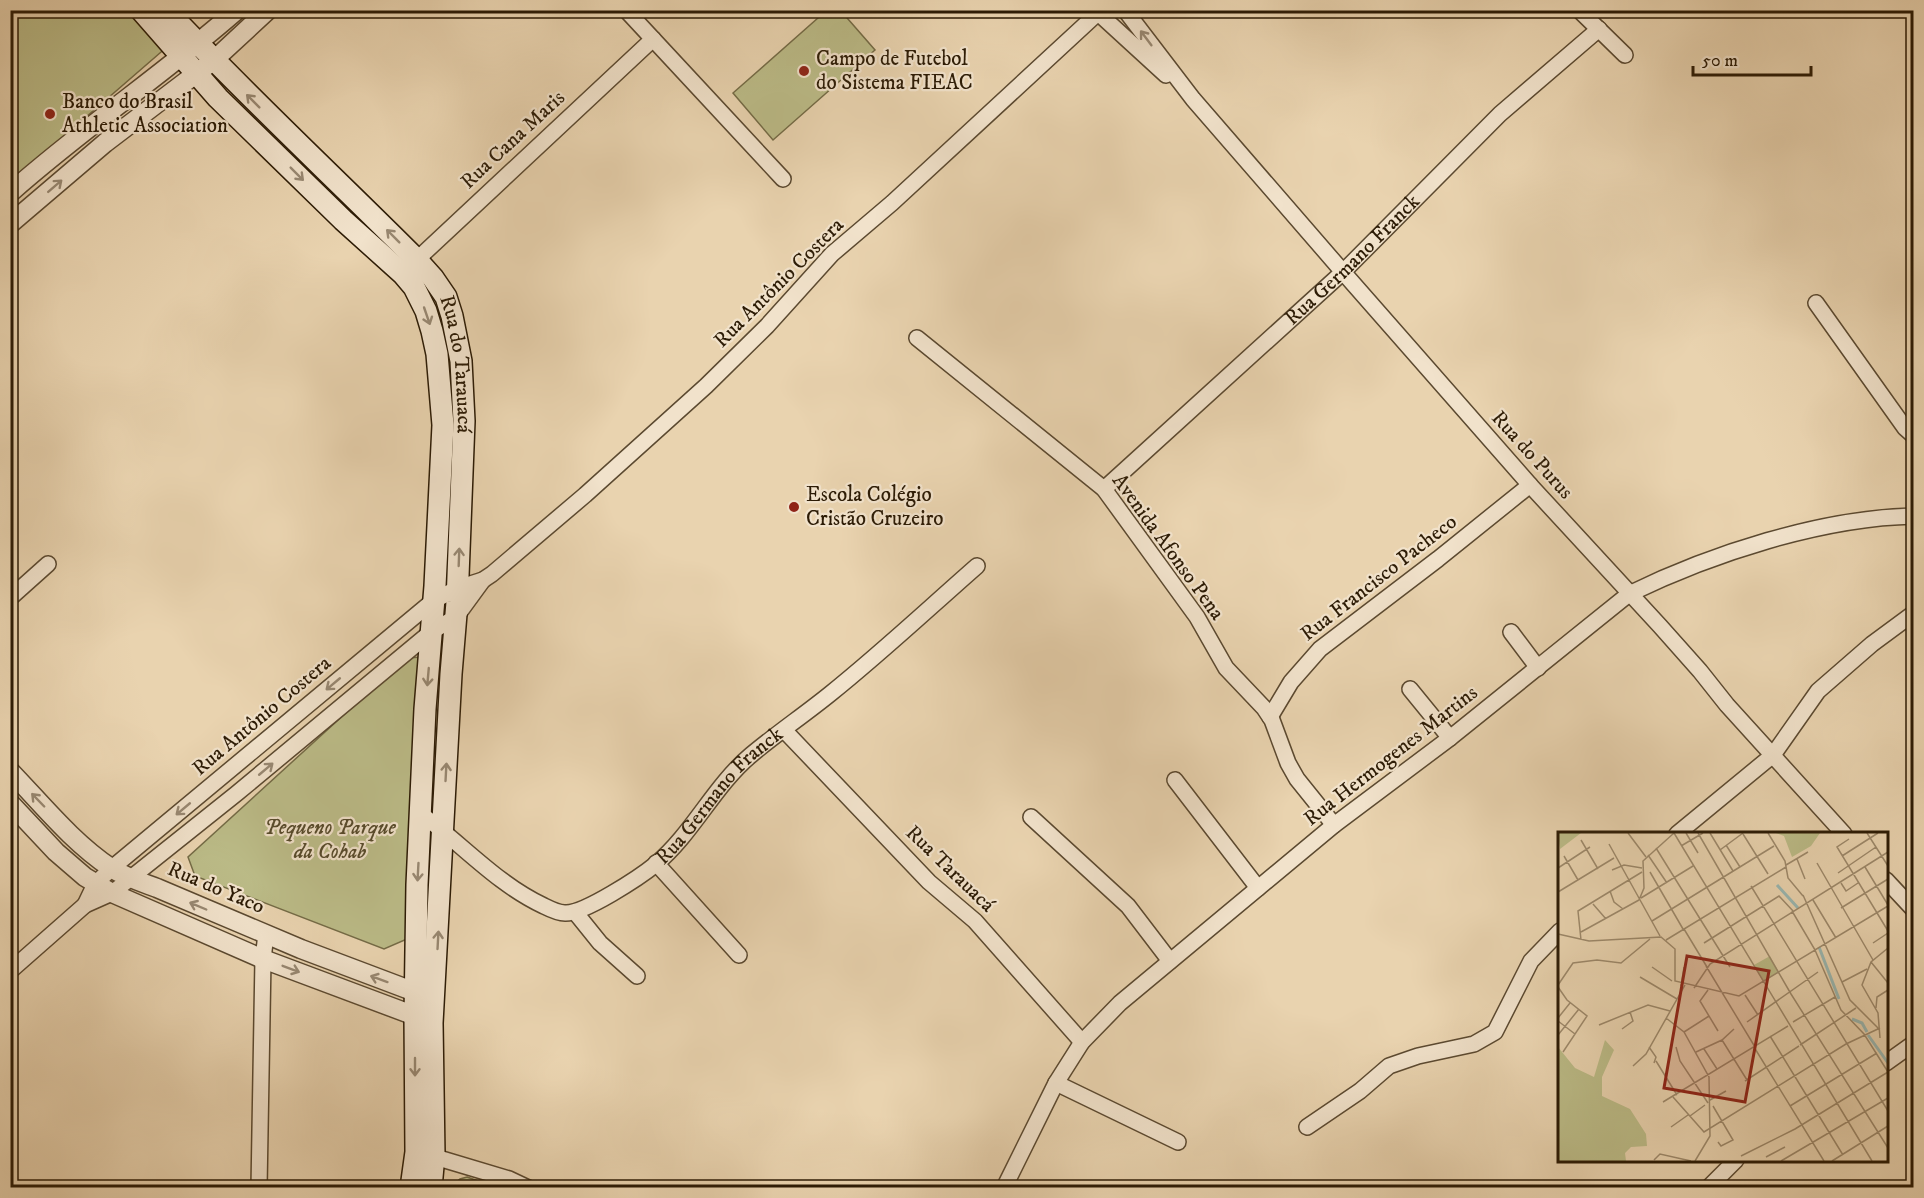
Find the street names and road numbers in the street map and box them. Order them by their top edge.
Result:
street label: Rua Cana Maris [455,85,571,195]
street label: Rua Germano Franck [1280,188,1426,331]
street label: Rua Antônio Costera [709,213,849,353]
street label: Rua do Tarauacá [433,292,477,434]
street label: Rua do Purus [1486,405,1578,505]
street label: Avenida Afonso Pena [1106,469,1230,625]
street label: Rua Francisco Pacheco [1296,509,1462,647]
street label: Rua Antônio Costera [187,650,337,782]
street label: Rua Hermogenes Martins [1299,680,1483,832]
street label: Rua Germano Franck [650,721,789,871]
street label: Rua Tarauacá [900,820,1000,918]
street label: Rua do Yaco [164,856,268,920]

